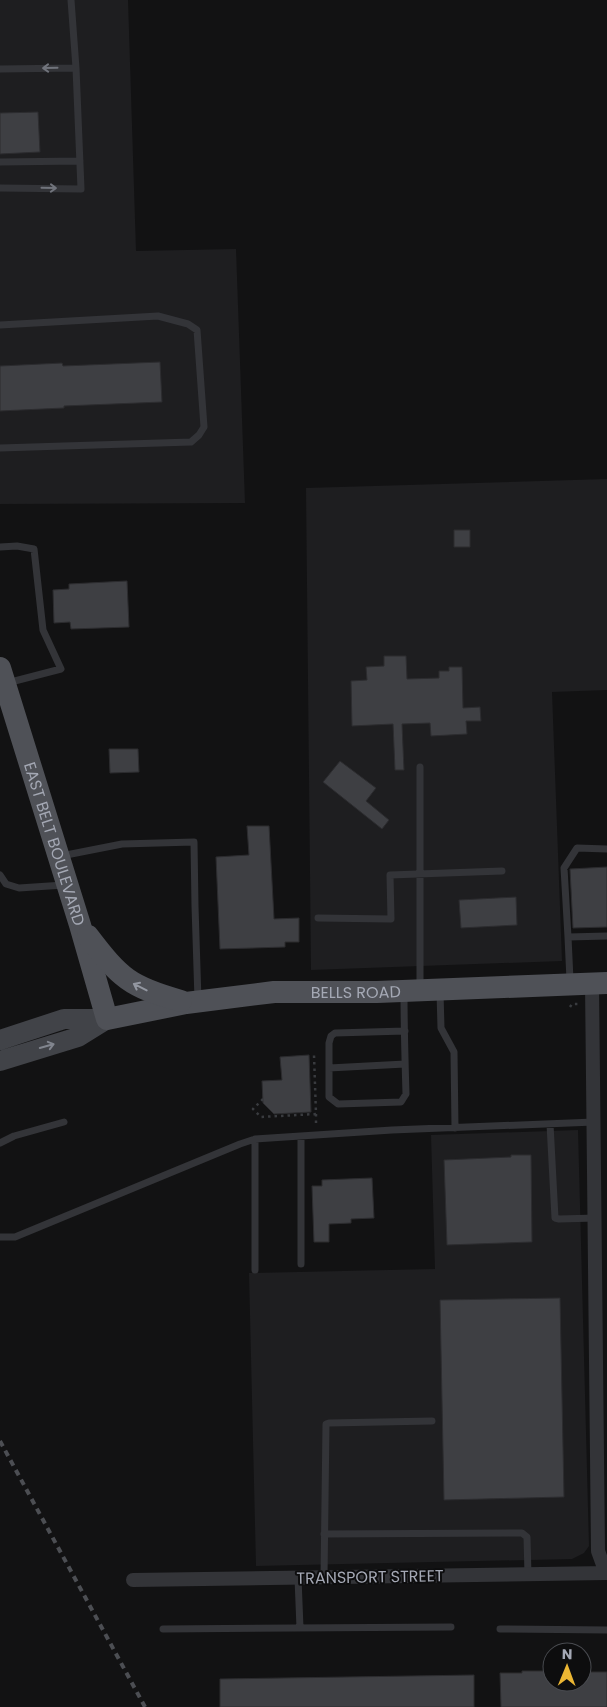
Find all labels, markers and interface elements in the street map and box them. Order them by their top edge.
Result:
one-way arrow [42,63,58,73]
one-way arrow [40,183,56,193]
street label: EAST BELT BOULEVARD [18,759,91,928]
street label: BELLS ROAD [311,980,401,1004]
one-way arrow [133,982,148,991]
one-way arrow [38,1041,54,1051]
street label: TRANSPORT STREET [296,1564,444,1590]
north arrow [542,1642,592,1692]
text: N [562,1644,573,1664]

